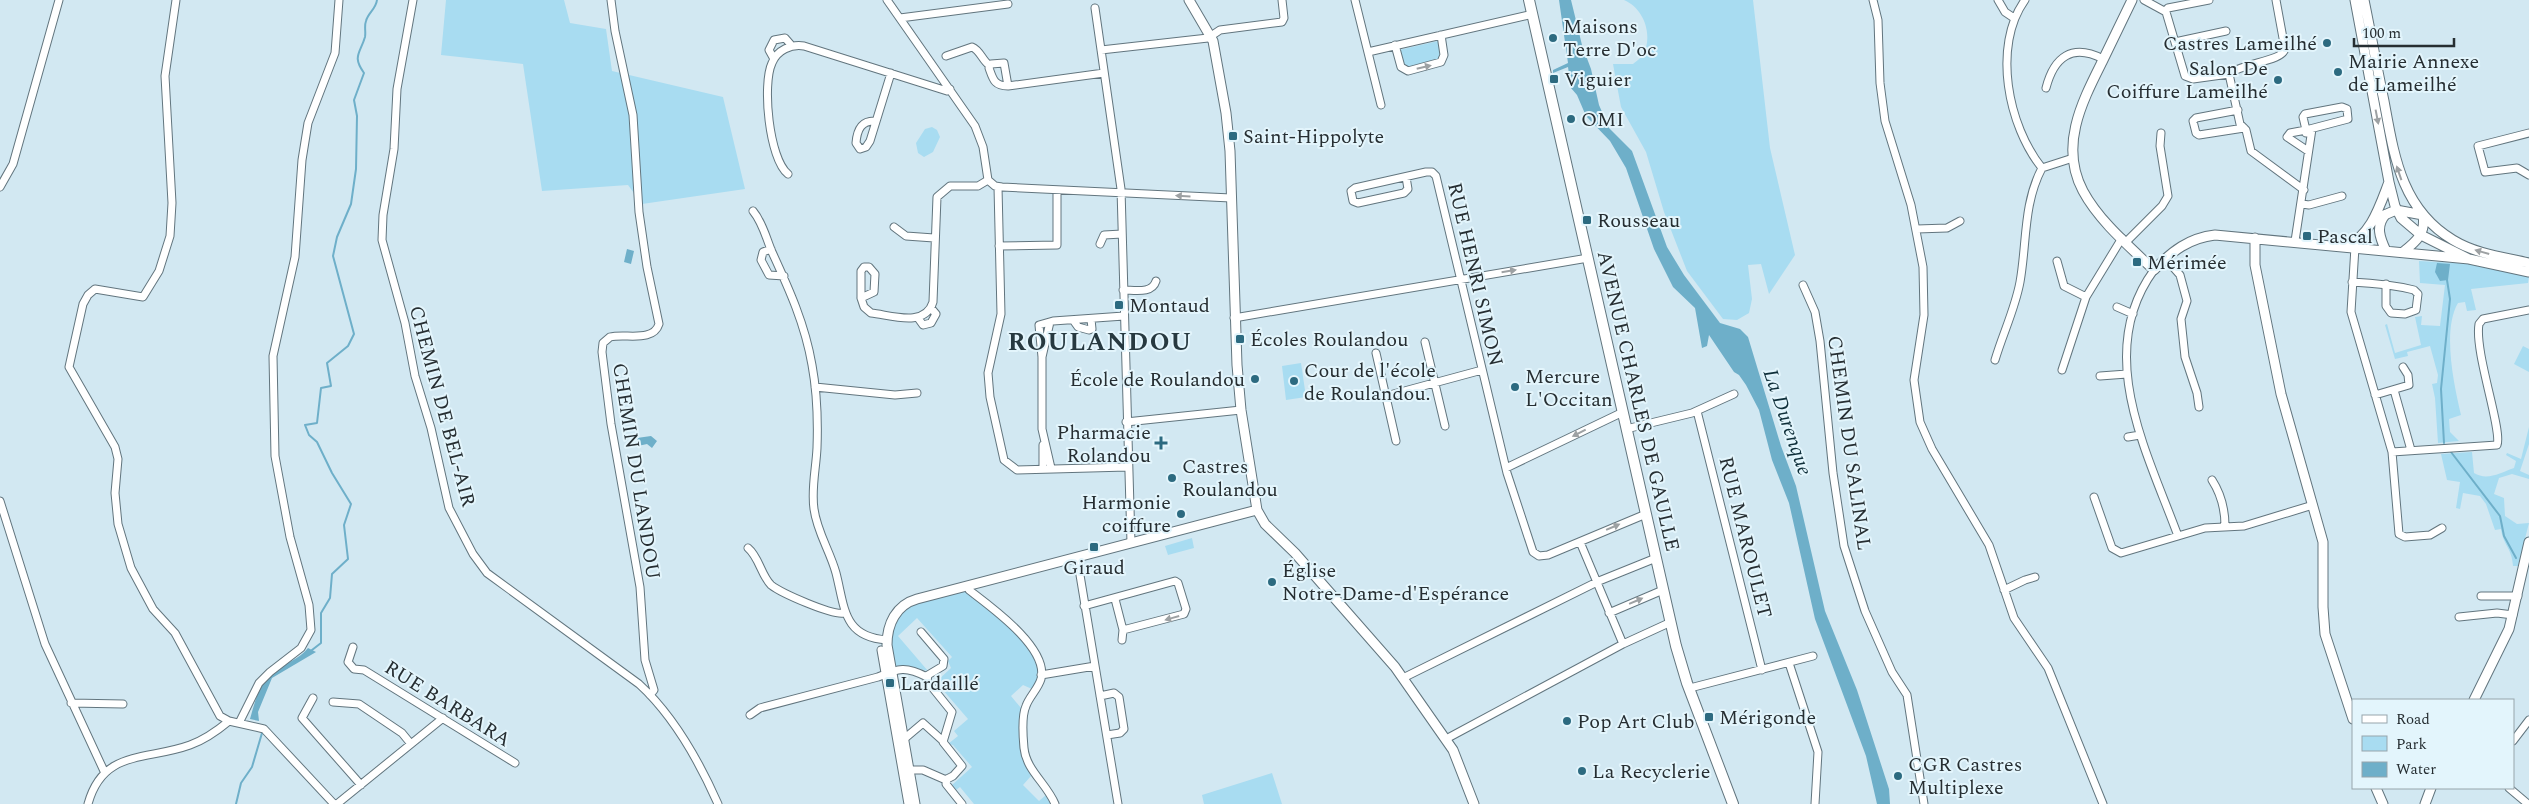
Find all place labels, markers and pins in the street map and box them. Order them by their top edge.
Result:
place label: Maisons Terre D'oc [1563,12,1657,65]
place label: Castres Lameilhé [2163,29,2317,59]
marker: Maisons Terre D'oc [1547,32,1559,44]
marker: Castres Lameilhé [2321,37,2333,49]
place label: Mairie Annexe de Lameilhé [2348,47,2479,100]
place label: Salon De Coiffure Lameilhé [2106,54,2268,107]
place label: Viguier [1564,65,1631,95]
marker: Mairie Annexe de Lameilhé [2332,66,2344,78]
marker: Viguier [1548,73,1560,85]
marker: Salon De Coiffure Lameilhé [2272,74,2284,86]
place label: OMI [1581,105,1624,135]
marker: OMI [1565,113,1577,125]
place label: Saint-Hippolyte [1243,122,1384,152]
marker: Saint-Hippolyte [1227,130,1239,142]
place label: Rousseau [1597,206,1680,236]
marker: Rousseau [1581,214,1593,226]
place label: Pascal [2317,222,2373,252]
marker: Pascal [2301,230,2313,242]
place label: Mérimée [2147,248,2227,278]
marker: Mérimée [2131,256,2143,268]
place label: Montaud [1129,291,1210,321]
marker: Montaud [1113,299,1125,311]
place label: Écoles Roulandou [1250,325,1408,355]
marker: Écoles Roulandou [1234,333,1246,345]
place label: Cour de l'école de Roulandou. [1304,356,1436,409]
place label: Mercure L'Occitan [1525,362,1613,415]
place label: École de Roulandou [1069,365,1245,395]
marker: École de Roulandou [1249,373,1261,385]
marker: Cour de l'école de Roulandou. [1288,375,1300,387]
marker: Mercure L'Occitan [1509,381,1521,393]
place label: Pharmacie Rolandou [1057,418,1151,471]
marker: Pharmacie Rolandou [1155,437,1167,449]
place label: Castres Roulandou [1182,452,1278,505]
marker: Castres Roulandou [1166,472,1178,484]
place label: Harmonie coiffure [1082,488,1171,541]
marker: Harmonie coiffure [1175,508,1187,520]
marker: Giraud [1088,541,1100,553]
place label: Giraud [1063,553,1125,583]
place label: Église Notre-Dame-d'Espérance [1282,556,1509,609]
marker: Église Notre-Dame-d'Espérance [1266,576,1278,588]
place label: Lardaillé [900,669,979,699]
marker: Lardaillé [884,677,896,689]
place label: Mérigonde [1719,703,1816,733]
place label: Pop Art Club [1577,707,1694,737]
marker: Mérigonde [1703,711,1715,723]
marker: Pop Art Club [1561,715,1573,727]
place label: CGR Castres Multiplexe [1908,750,2022,803]
place label: La Recyclerie [1592,757,1711,787]
marker: La Recyclerie [1576,765,1588,777]
marker: CGR Castres Multiplexe [1892,770,1904,782]

